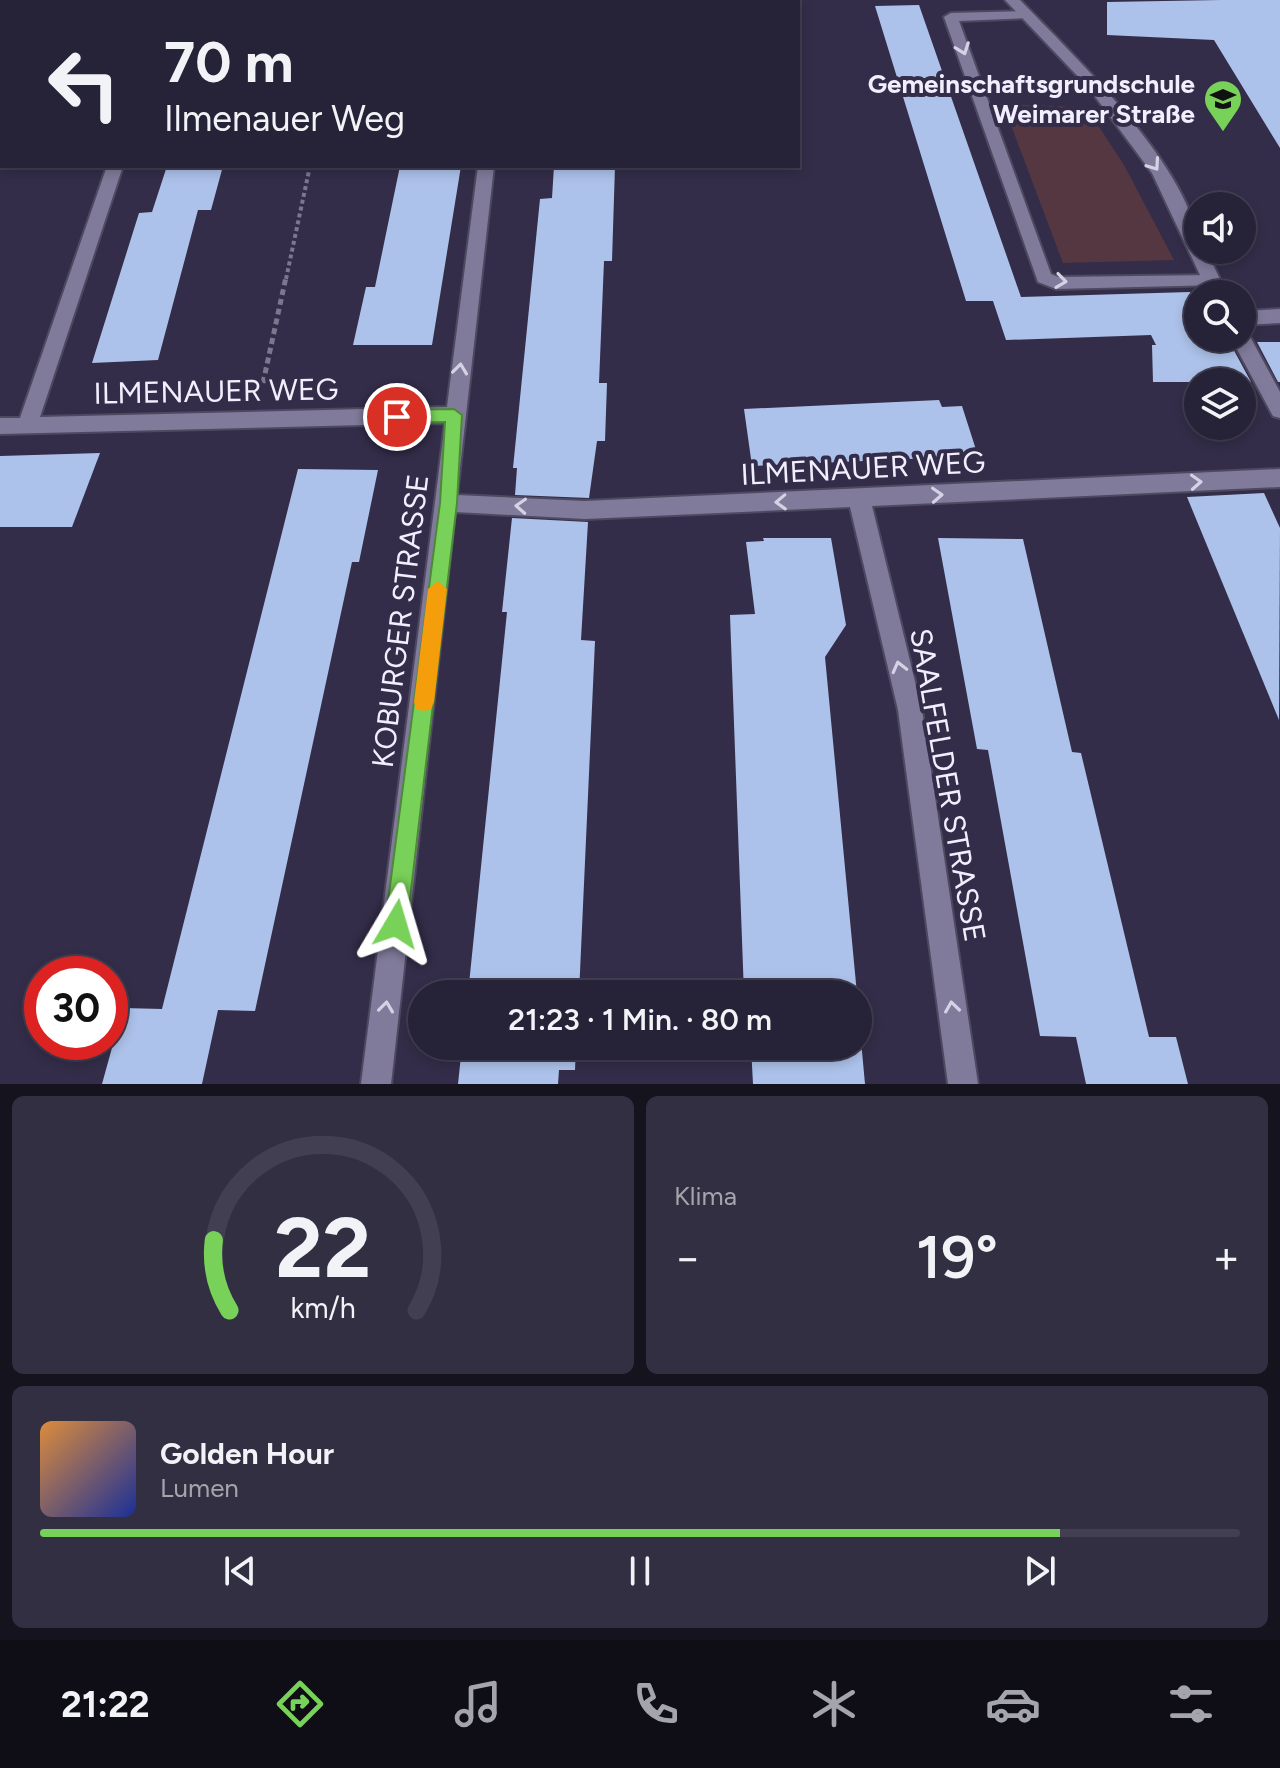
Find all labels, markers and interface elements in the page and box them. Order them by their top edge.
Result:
text: 70 m [164,29,294,96]
icon: left [32,32,136,136]
one-way arrow [953,41,969,55]
place label: Gemeinschaftsgrundschule Weimarer Straße [868,68,1195,130]
school or university icon: Gemeinschaftsgrundschule Weimarer Straße [1202,78,1244,133]
text: Ilmenauer Weg [164,97,405,140]
one-way arrow [1144,156,1159,170]
map controls [1184,192,1256,440]
button: sound [1184,192,1256,264]
one-way arrow [1054,272,1067,289]
button: search [1184,280,1256,352]
one-way arrow [451,362,468,376]
button: layers [1184,368,1256,440]
street label: ILMENAUER WEG [93,370,339,412]
pin [363,383,431,451]
icon: arrive [375,395,419,439]
street label: ILMENAUER WEG [740,443,986,493]
street label: KOBURGER STRASSE [364,472,436,770]
one-way arrow [1190,474,1203,491]
one-way arrow [931,486,944,503]
one-way arrow [774,493,787,510]
one-way arrow [514,498,527,515]
street label: SAALFELDER STRASSE [902,625,994,945]
one-way arrow [892,661,909,674]
position arrow [354,882,438,966]
speed limit sign: 30 [24,956,128,1060]
one-way arrow [377,1000,394,1013]
one-way arrow [944,1000,961,1014]
text: 21:23 · 1 Min. · 80 m [508,1001,772,1038]
text: Klima [674,1180,737,1212]
text: 22 [275,1198,371,1298]
text: 19° [916,1221,998,1293]
text: − [674,1231,701,1284]
text: + [1213,1231,1240,1284]
text: km/h [290,1291,356,1325]
text: Golden Hour [160,1435,334,1472]
text: Lumen [160,1472,239,1504]
icon: previous [218,1549,262,1593]
icon: pause [618,1549,662,1593]
icon: next [1018,1549,1062,1593]
icon: directions [272,1676,328,1732]
icon: music [450,1676,506,1732]
icon: phone [628,1676,684,1732]
icon: climate [806,1676,862,1732]
icon: car [985,1676,1041,1732]
icon: filters [1163,1676,1219,1732]
text: 21:22 [61,1683,150,1726]

